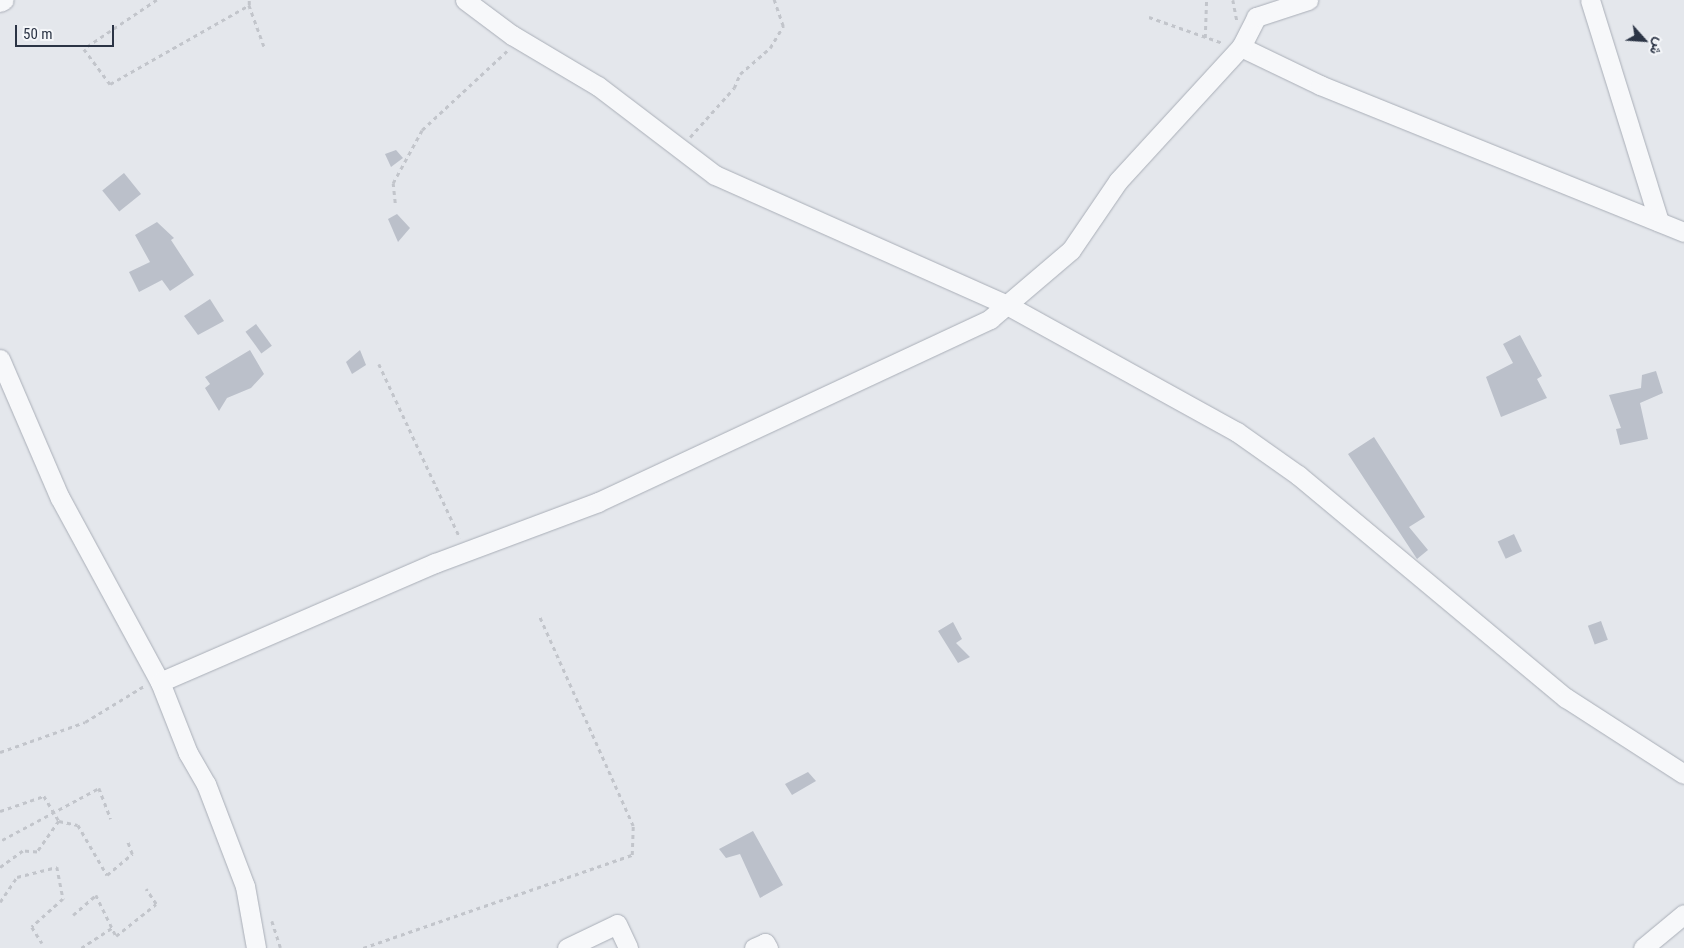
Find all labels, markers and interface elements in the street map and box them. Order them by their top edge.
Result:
scale bar [18,15,116,47]
north arrow [1619,15,1669,65]
text: 50 m [23,25,53,43]
text: ش [1647,35,1668,58]

